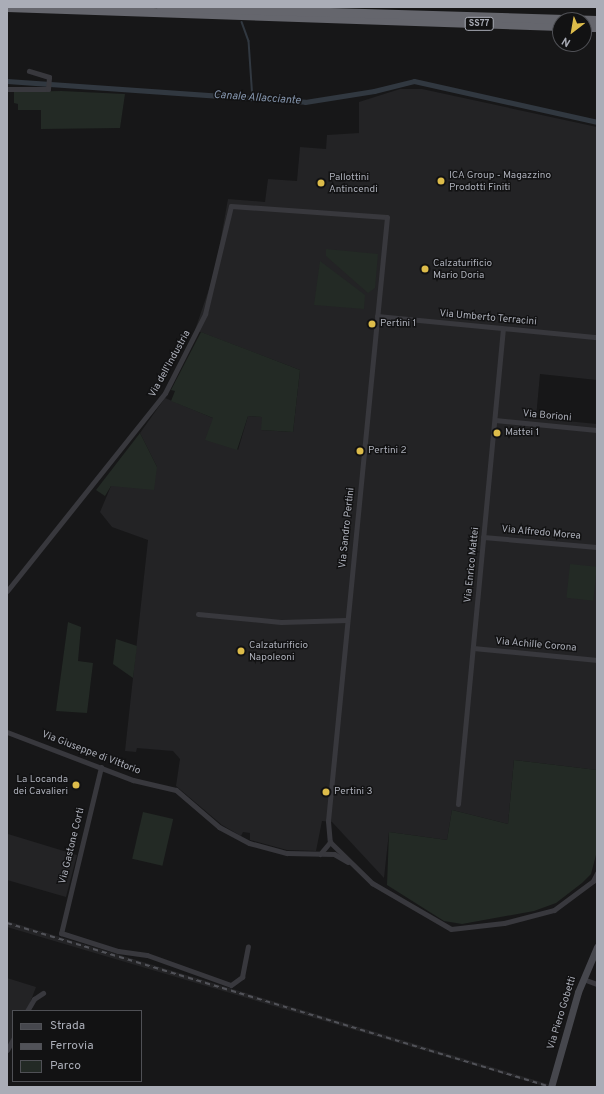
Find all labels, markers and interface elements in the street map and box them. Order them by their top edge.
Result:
north arrow [552,12,592,52]
road number: SS77 [464,17,494,31]
text: N [559,33,573,49]
water label: Canale Allacciante [213,88,301,108]
place label: ICA Group - Magazzino Prodotti Finiti [449,169,551,192]
place label: Pallottini Antincendi [329,171,378,194]
marker: ICA Group - Magazzino Prodotti Finiti [436,176,446,186]
marker: Pallottini Antincendi [316,178,326,188]
place label: Calzaturificio Mario Doria [433,257,492,280]
marker: Calzaturificio Mario Doria [420,264,430,274]
street label: Via Umberto Terracini [439,308,537,328]
place label: Pertini 1 [380,318,416,330]
marker: Pertini 1 [367,319,377,329]
street label: Via dell'Industria [147,329,193,399]
street label: Via Borioni [522,408,572,424]
place label: Mattei 1 [505,427,539,439]
marker: Mattei 1 [492,428,502,438]
place label: Pertini 2 [368,445,407,457]
marker: Pertini 2 [355,446,365,456]
street label: Via Sandro Pertini [337,487,357,569]
street label: Via Alfredo Morea [501,524,581,542]
street label: Via Enrico Mattei [462,527,482,603]
street label: Via Achille Corona [495,635,577,655]
place label: Calzaturificio Napoleoni [249,639,308,662]
marker: Calzaturificio Napoleoni [236,646,246,656]
street label: Via Giuseppe di Vittorio [40,729,142,777]
place label: La Locanda dei Cavalieri [13,773,68,796]
marker: La Locanda dei Cavalieri [71,780,81,790]
place label: Pertini 3 [334,786,373,798]
marker: Pertini 3 [321,787,331,797]
street label: Via Gastone Corti [57,807,87,885]
street label: Via Piero Gobetti [545,975,579,1051]
legend [12,1010,142,1082]
text: Strada [50,1018,85,1034]
text: Ferrovia [50,1038,93,1054]
text: Parco [50,1058,81,1074]

